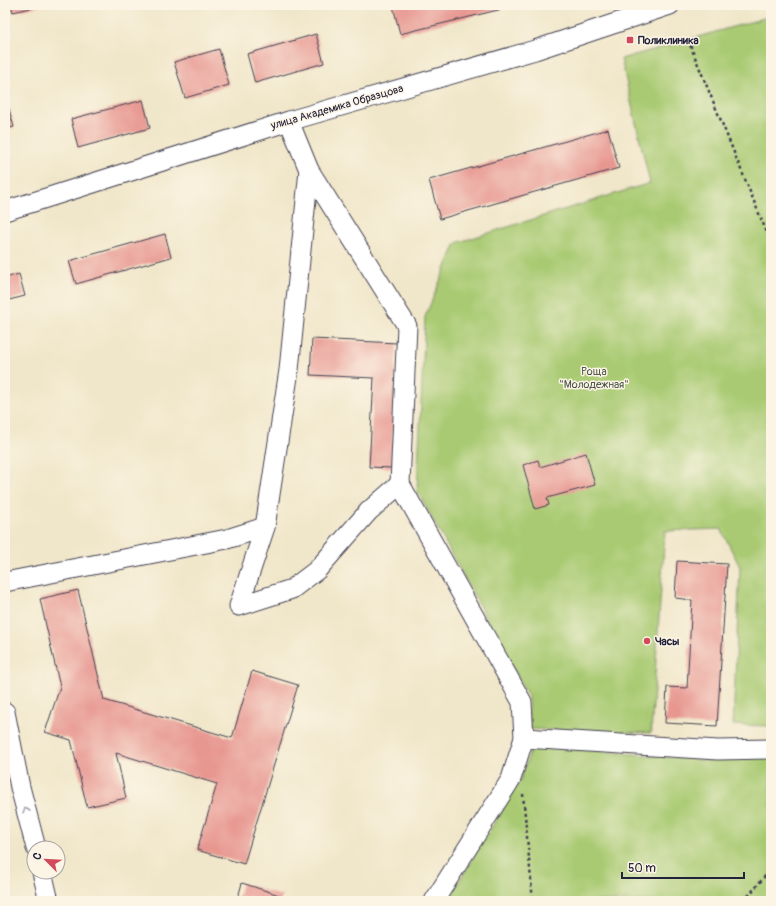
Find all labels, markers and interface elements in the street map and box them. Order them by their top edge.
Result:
place label: Поликлиника [638,34,699,47]
marker: Поликлиника [625,35,635,45]
street label: улица Академика Образцова [268,82,405,132]
park label: Роща "Молодежная" [559,365,629,391]
place label: Часы [655,635,679,648]
marker: Часы [642,636,652,646]
one-way arrow [22,807,31,814]
north arrow [26,840,66,880]
text: С [30,850,45,862]
scale bar [622,854,744,880]
text: 50 m [628,861,656,876]

